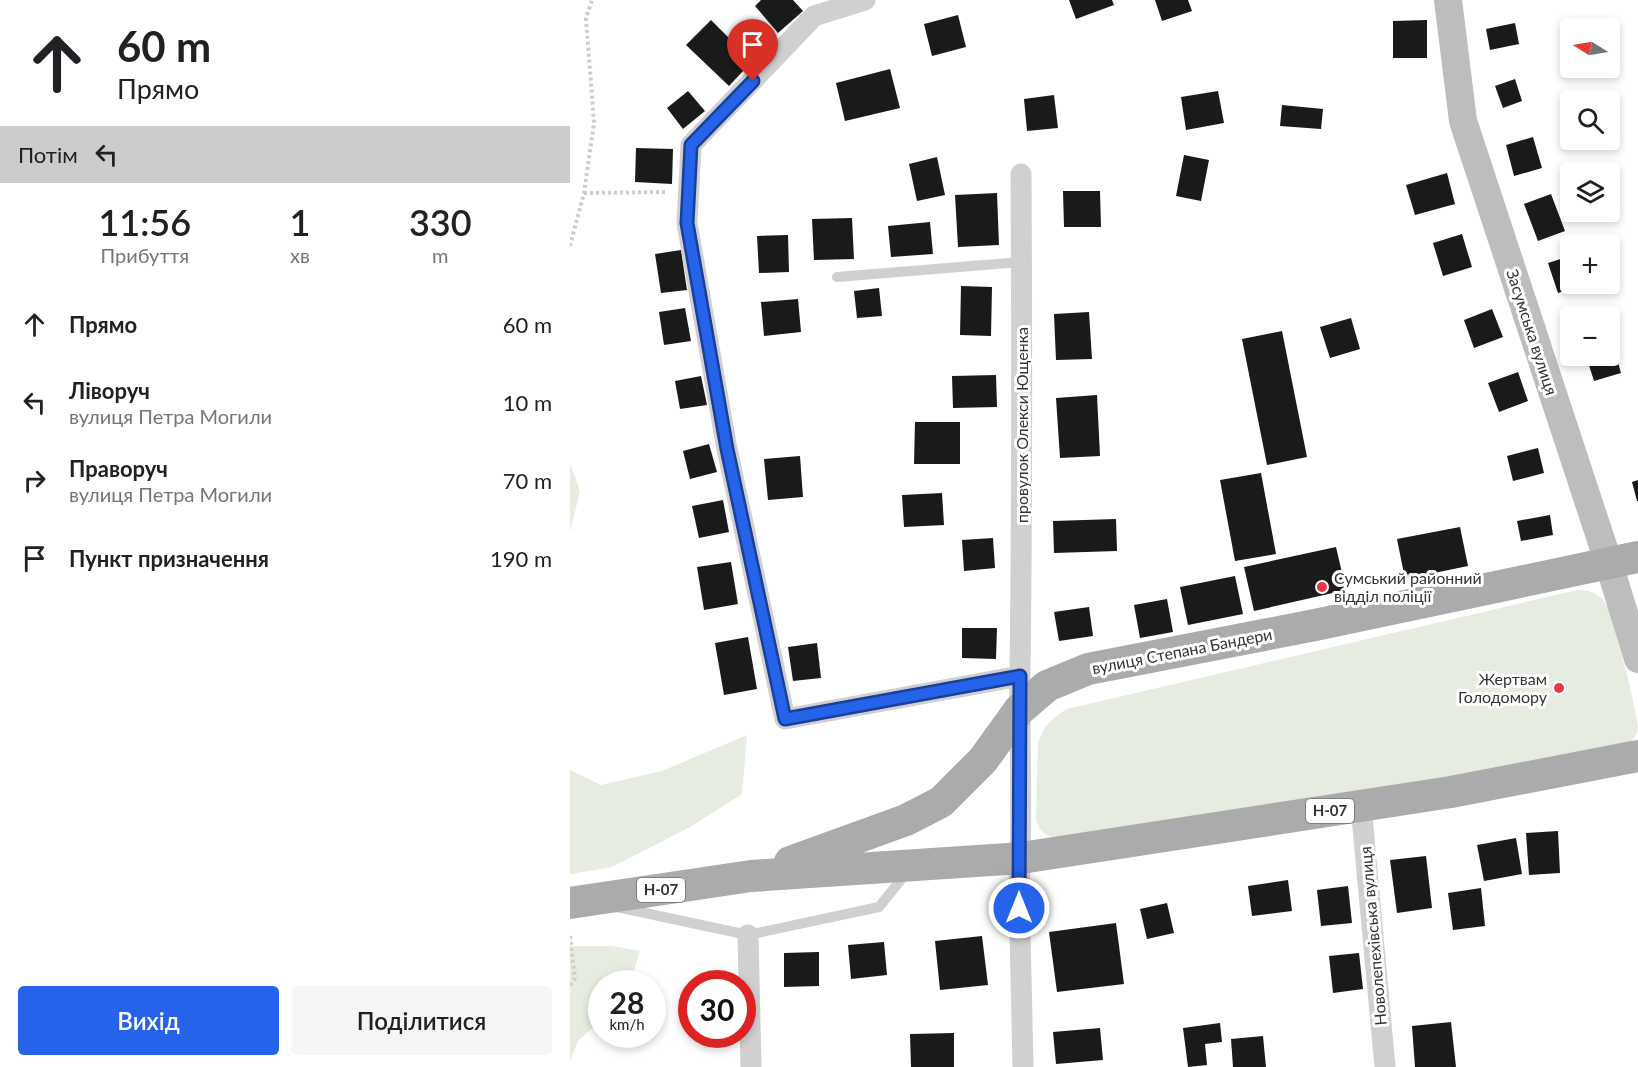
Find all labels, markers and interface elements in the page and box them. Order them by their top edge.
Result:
north arrow [1560,18,1620,78]
map controls [1560,18,1620,366]
pin [727,19,778,81]
text: 60 m [117,21,211,71]
icon: ahead [18,24,96,102]
icon: arrive [736,28,769,61]
text: Прямо [117,72,199,105]
button: search [1560,90,1620,150]
icon: left [90,138,123,171]
text: Потім [18,141,78,168]
button: layers [1560,162,1620,222]
text: 11:56 [98,200,191,244]
text: 1 [290,200,310,244]
text: 330 [409,200,472,244]
button: + [1560,234,1620,294]
text: Прибуття [101,243,189,267]
text: хв [290,243,310,267]
text: m [432,243,448,267]
street label: Засумська вулиця [1503,267,1562,397]
button: − [1560,306,1620,366]
icon: ahead [18,308,51,341]
text: Прямо [69,311,137,338]
text: 60 m [503,311,552,338]
street label: провулок Олекси Ющенка [1012,327,1031,523]
text: Ліворуч [69,377,150,404]
icon: left [18,386,51,419]
text: 10 m [503,389,552,416]
text: вулиця Петра Могили [69,404,272,428]
text: Праворуч [69,455,168,482]
icon: right [18,464,51,497]
text: 70 m [503,467,552,494]
text: вулиця Петра Могили [69,482,272,506]
icon: arrive [18,542,51,575]
text: Пункт призначення [69,545,269,572]
text: 190 m [490,545,552,572]
place label: Сумський районний відділ поліції [1334,568,1482,605]
marker: Сумський районний відділ поліції [1315,580,1329,594]
street label: вулиця Степана Бандери [1090,624,1274,677]
place label: Жертвам Голодомору [1458,669,1548,706]
marker: Жертвам Голодомору [1552,681,1566,695]
road number: Н-07 [1306,799,1354,823]
street label: Новолепехівська вулиця [1355,846,1390,1026]
position arrow [987,876,1051,940]
road number: Н-07 [637,878,685,902]
speed limit sign: 30 [678,970,756,1048]
text: 28 [610,984,644,1020]
button: Вихід [18,986,279,1055]
button: Поділитися [291,986,552,1055]
text: km/h [609,1015,645,1033]

